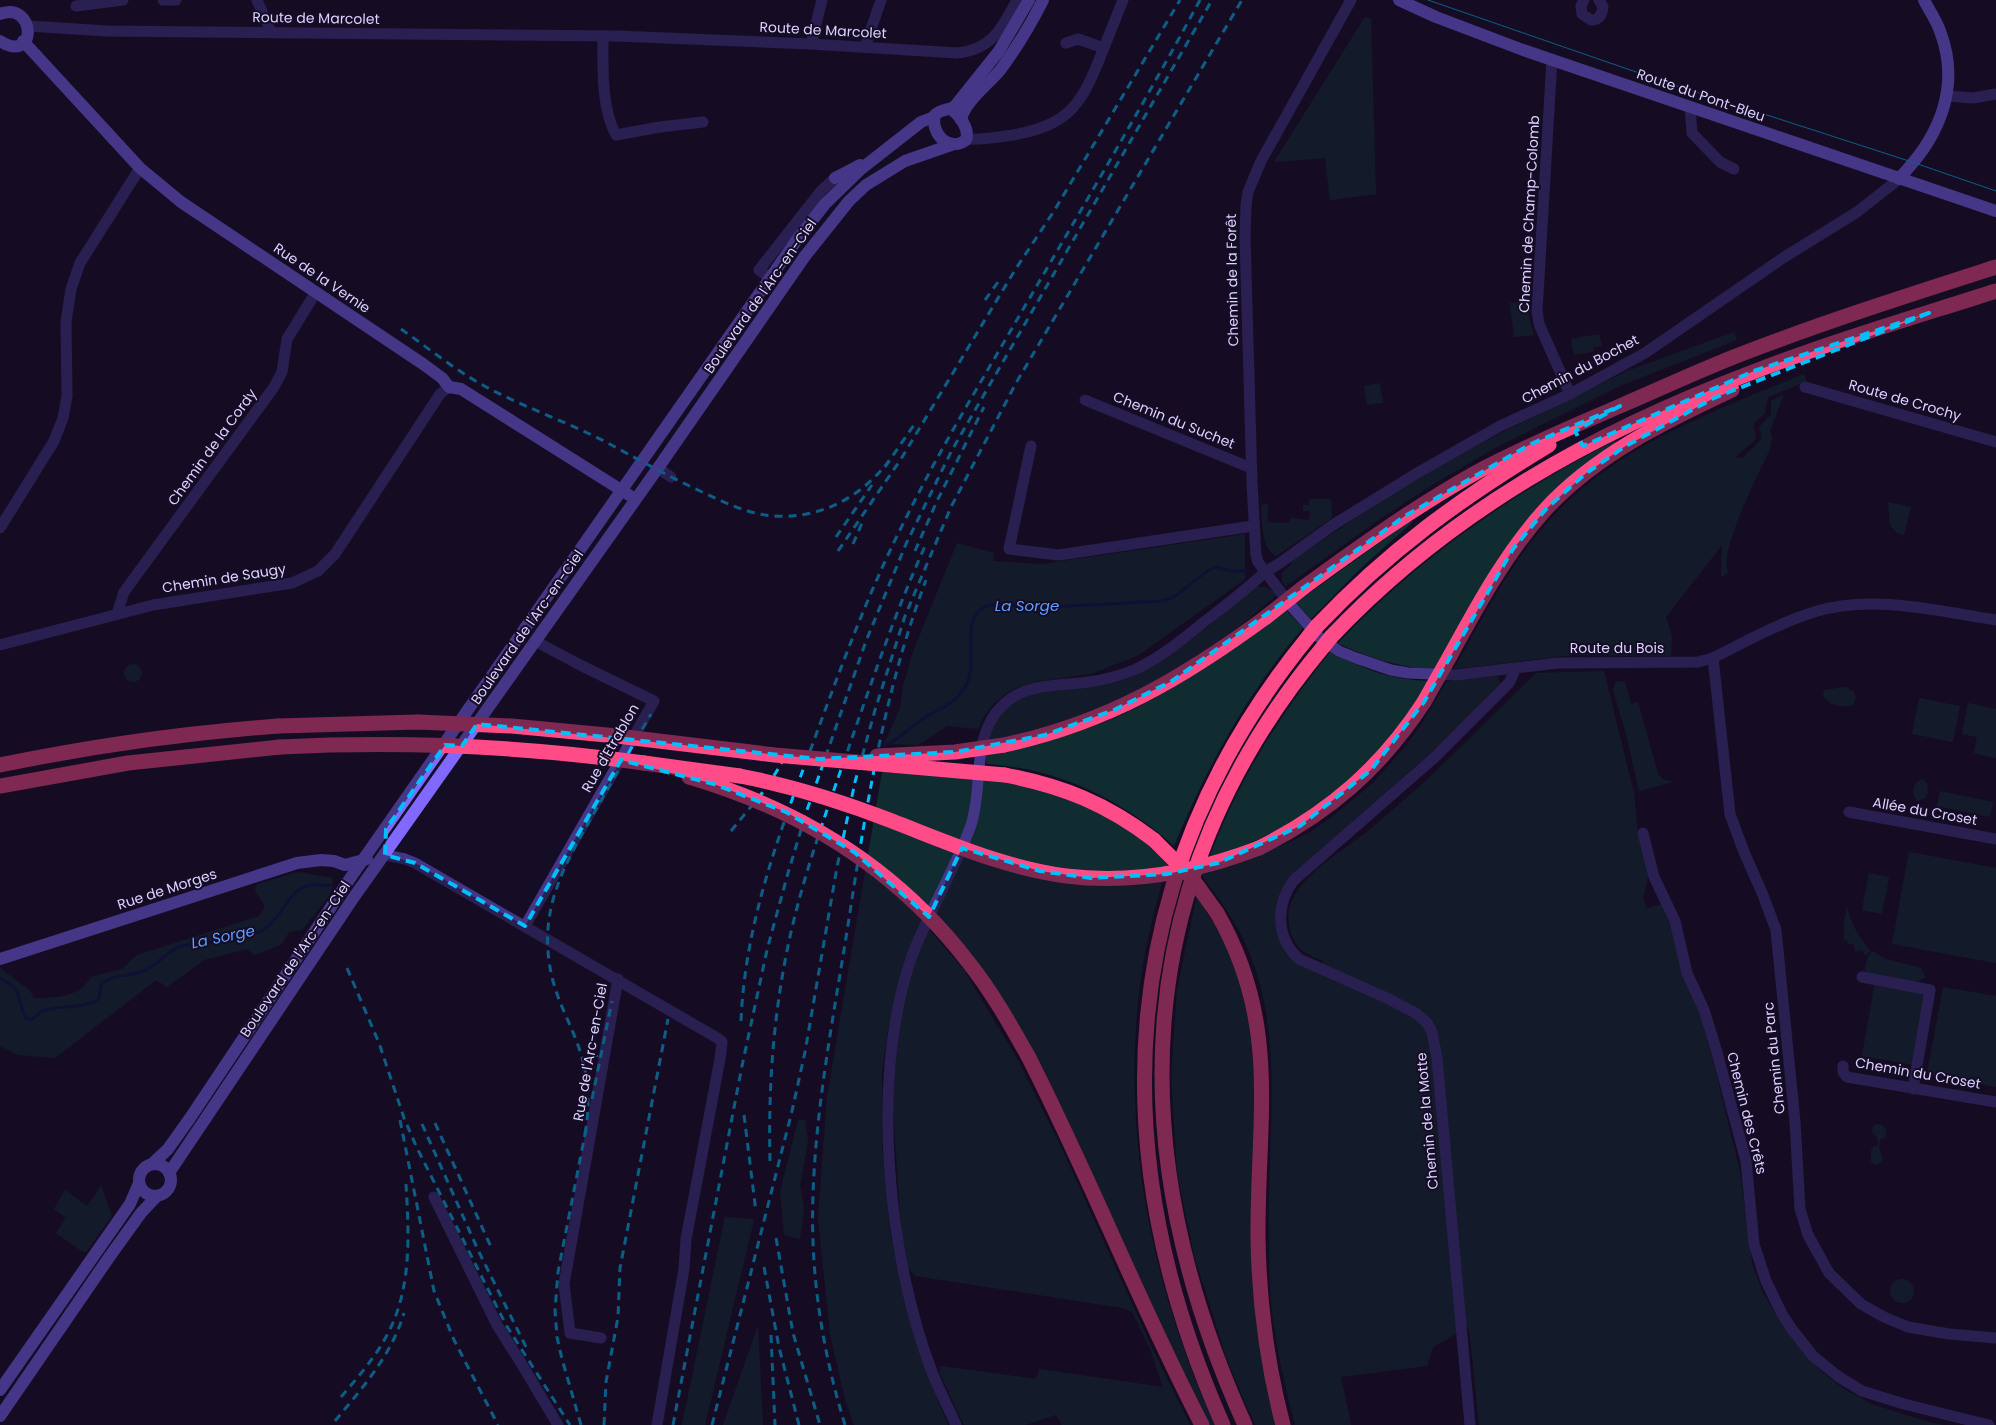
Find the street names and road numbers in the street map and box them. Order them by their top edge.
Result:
street label: Route de Marcolet [252,7,380,29]
street label: Route de Marcolet [759,17,887,43]
street label: Route du Pont-Bleu [1634,64,1768,126]
street label: Chemin de Champ-Colomb [1514,115,1544,313]
street label: Chemin de la Forêt [1221,214,1243,346]
street label: Boulevard de l'Arc-en-Ciel [699,215,821,377]
street label: Rue de la Vernie [270,238,375,318]
street label: Chemin du Bochet [1518,330,1642,408]
street label: Route de Crochy [1846,374,1964,426]
street label: Chemin de la Cordy [163,384,261,509]
street label: Chemin du Suchet [1110,386,1238,454]
street label: Boulevard de l'Arc-en-Ciel [466,546,588,708]
street label: Chemin de Saugy [161,558,287,598]
street label: Route du Bois [1570,638,1664,658]
street label: Rue d'Etrablon [576,700,644,796]
street label: Allée du Croset [1871,792,1979,830]
street label: Rue de Morges [115,864,219,914]
street label: Boulevard de l'Arc-en-Ciel [235,877,355,1041]
street label: Rue de l'Arc-en-Ciel [568,981,612,1123]
street label: Chemin du Parc [1758,1001,1790,1115]
street label: Chemin des Crêts [1722,1050,1772,1176]
street label: Chemin de la Motte [1411,1051,1443,1190]
street label: Chemin du Croset [1854,1052,1982,1094]

